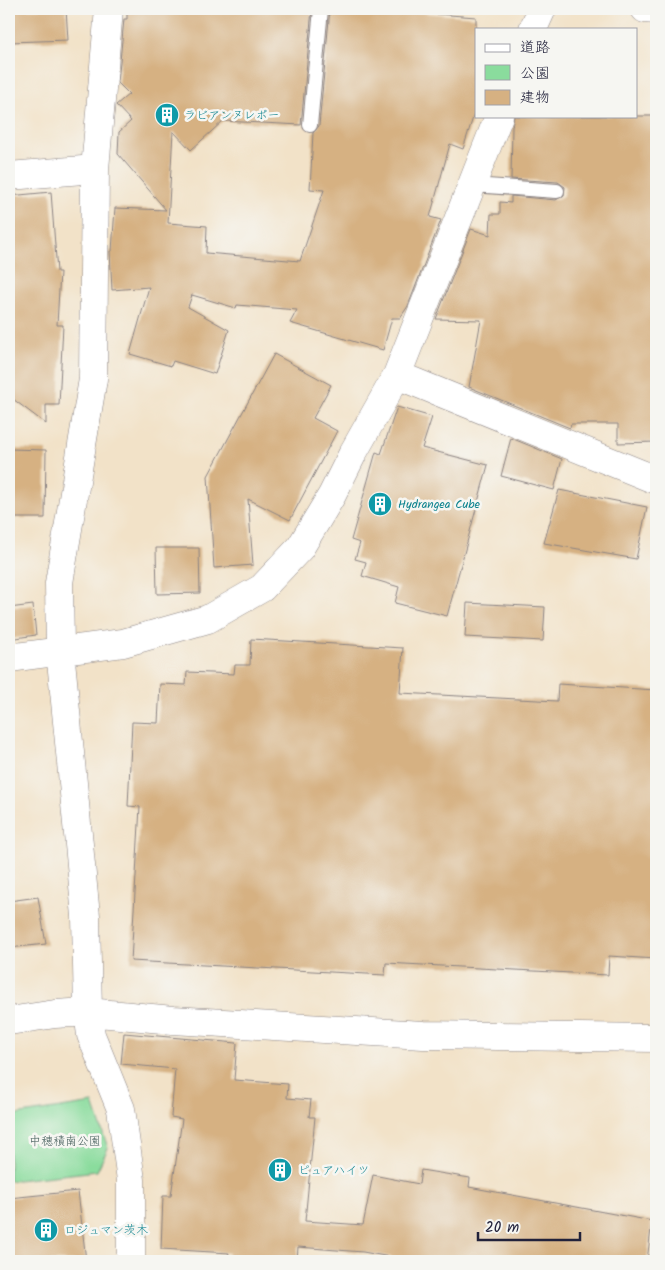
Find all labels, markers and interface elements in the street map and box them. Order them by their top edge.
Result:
legend [475,28,638,118]
text: 道路 [520,36,550,60]
text: 公園 [520,62,550,86]
text: 建物 [520,86,550,110]
building icon: ラビアンヌレポー [154,102,180,128]
place label: ラビアンヌレポー [184,106,280,125]
building icon: Hydrangea Cube [367,491,393,517]
place label: Hydrangea Cube [398,495,480,514]
park label: 中穂積南公園 [29,1132,101,1151]
building icon: ピュアハイツ [267,1157,293,1183]
place label: ピュアハイツ [298,1161,370,1180]
scale bar [478,1210,580,1242]
text: 20 m [485,1216,519,1240]
building icon: ロジュマン茨木 [33,1217,59,1243]
place label: ロジュマン茨木 [64,1221,148,1240]

